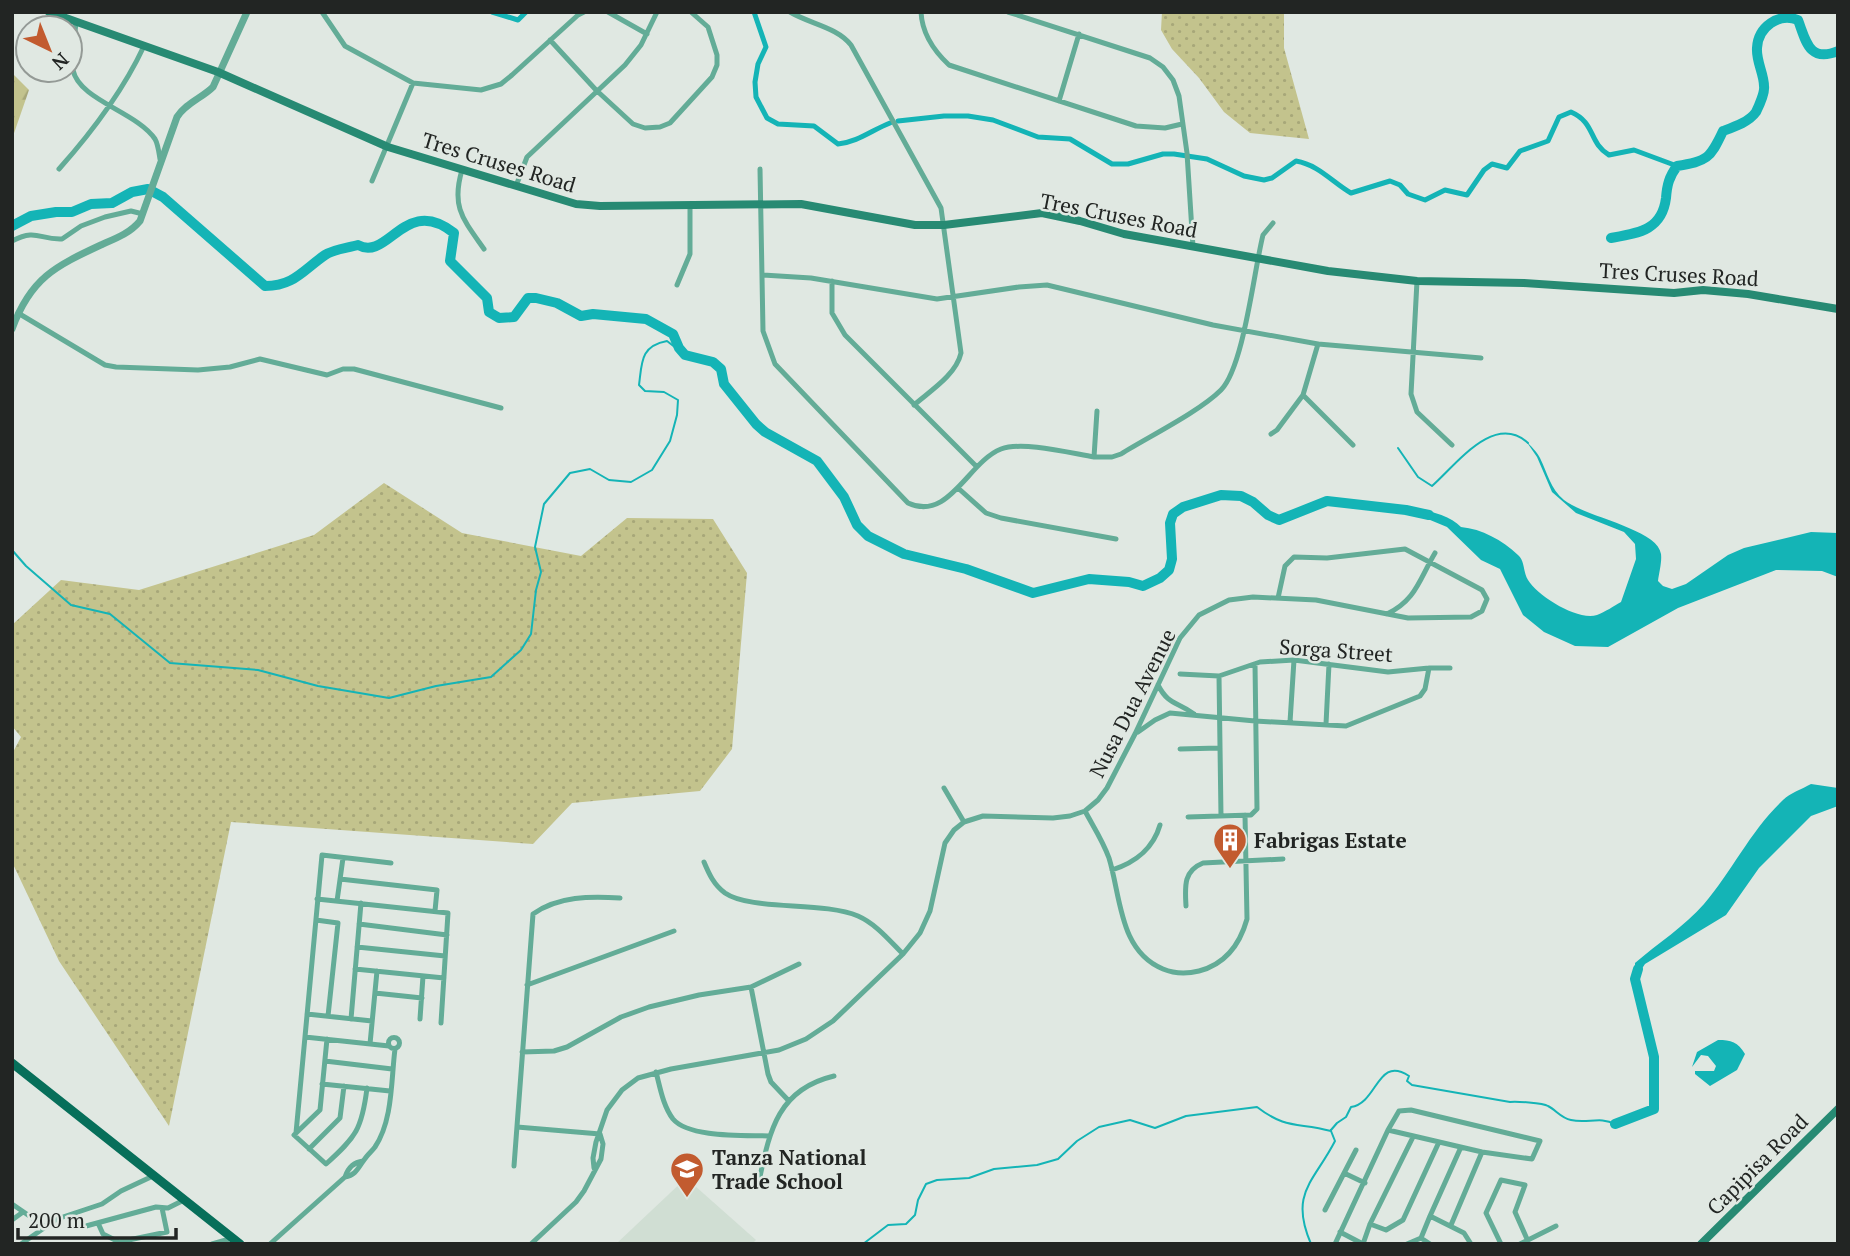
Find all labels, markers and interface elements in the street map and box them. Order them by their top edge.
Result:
north arrow [14,14,84,84]
text: N [47,48,75,76]
street label: Tres Cruses Road [419,125,580,199]
street label: Tres Cruses Road [1038,186,1200,244]
street label: Tres Cruses Road [1599,256,1760,292]
street label: Nusa Dua Avenue [1082,624,1182,782]
street label: Sorga Street [1278,632,1394,668]
building icon: Fabrigas Estate [1211,821,1249,870]
place label: Fabrigas Estate [1254,826,1407,854]
street label: Capipisa Road [1700,1107,1814,1221]
place label: Tanza National Trade School [712,1143,866,1195]
school or university icon: Tanza National Trade School [668,1150,706,1199]
scale bar [18,1196,175,1240]
text: 200 m [28,1206,85,1234]

